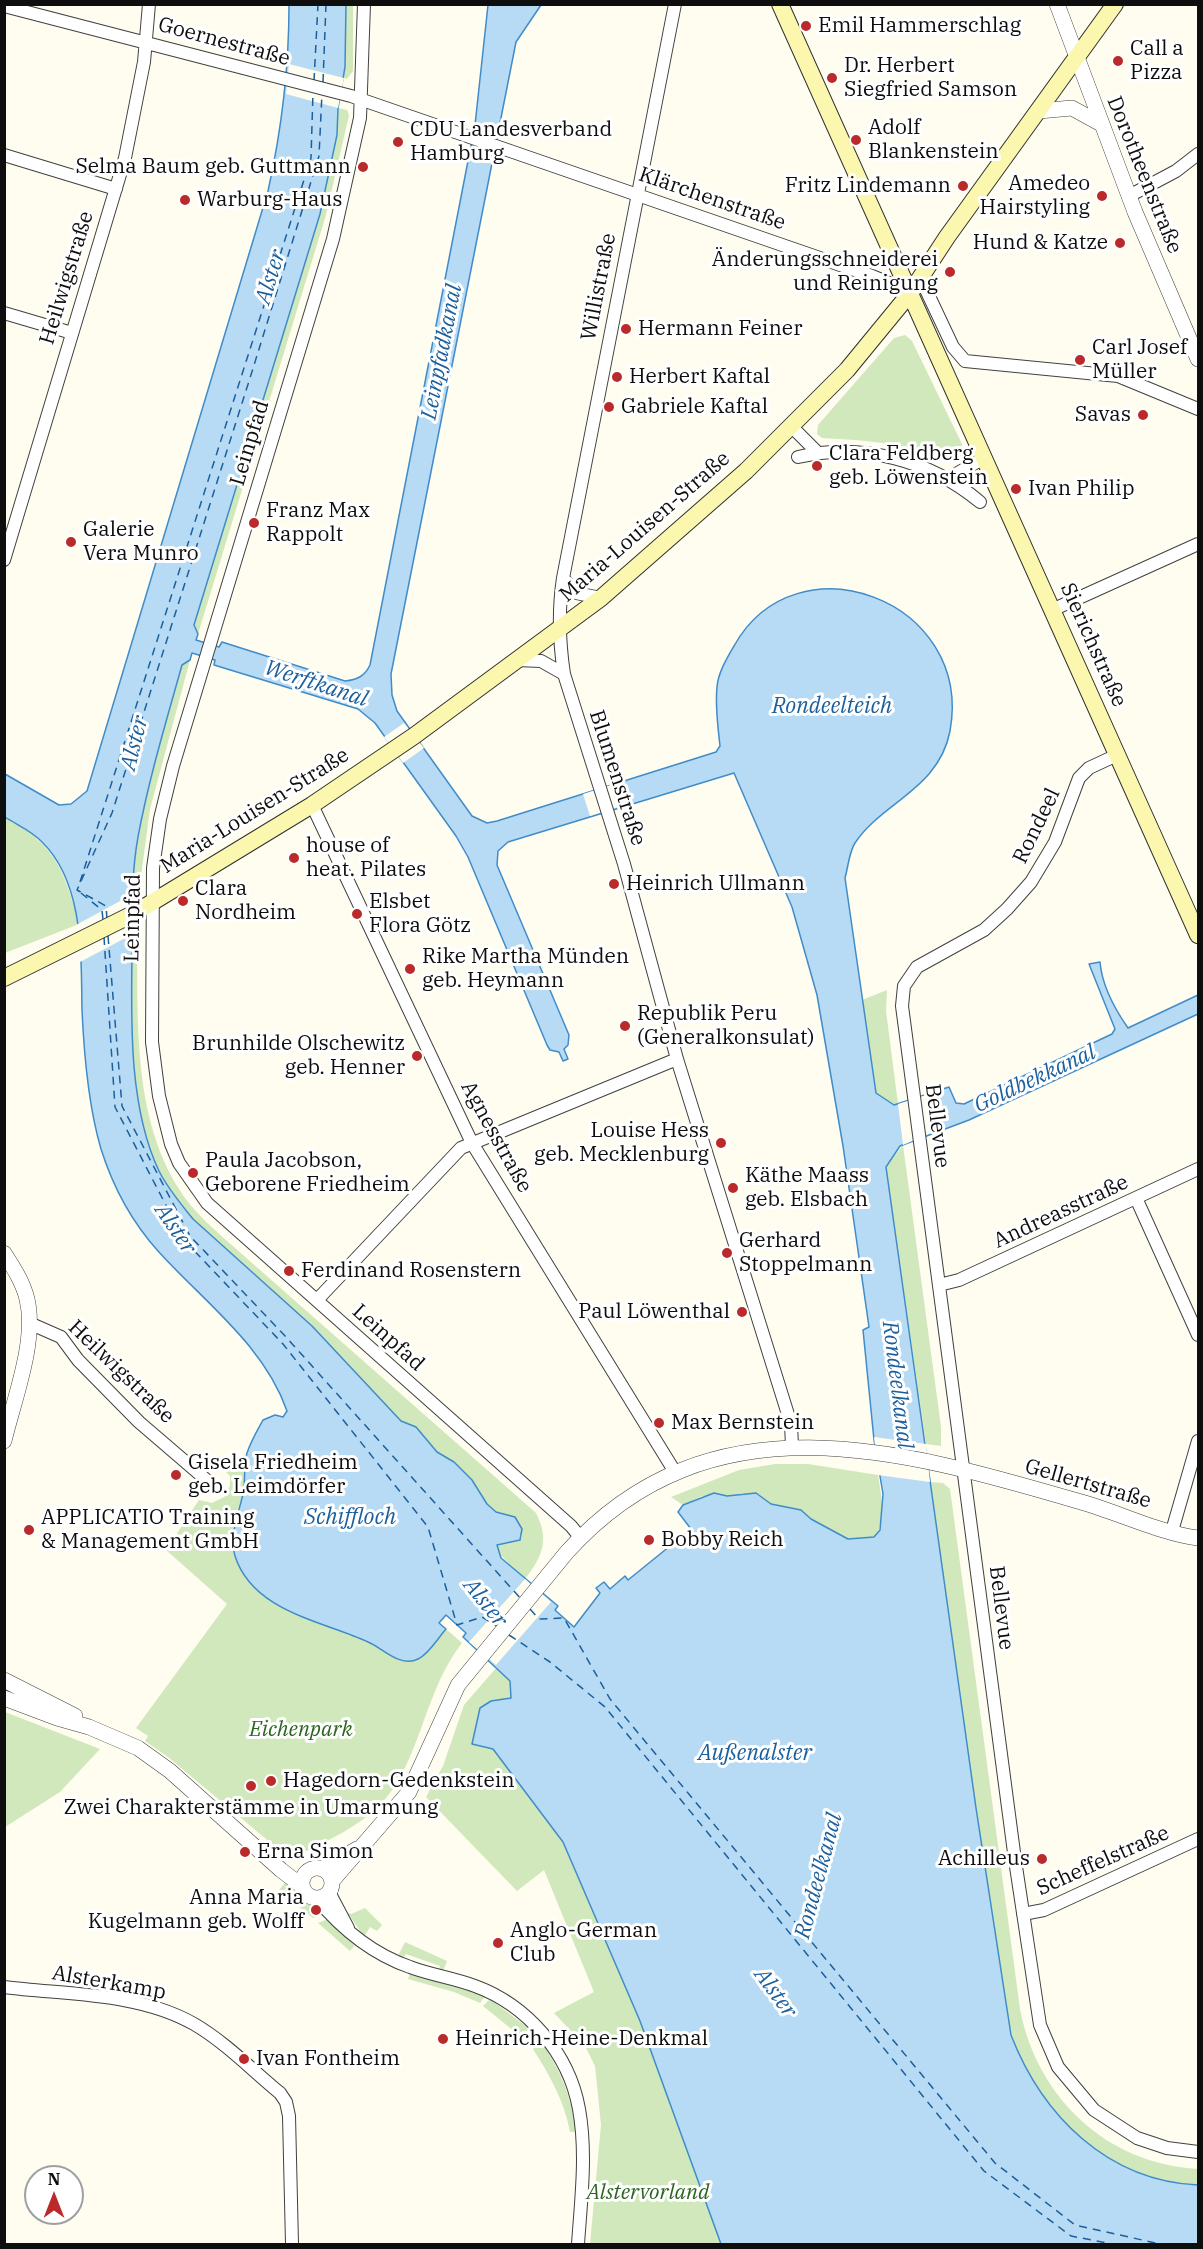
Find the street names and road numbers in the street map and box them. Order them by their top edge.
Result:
street label: Goernestraße [155,12,293,72]
street label: Dorotheenstraße [1101,93,1187,257]
street label: Klärchenstraße [635,162,789,236]
street label: Heilwigstraße [35,208,99,348]
street label: Willistraße [576,231,622,343]
street label: Leinpfad [225,397,275,489]
street label: Maria-Louisen-Straße [555,446,735,608]
street label: Sierichstraße [1054,579,1132,711]
street label: Blumenstraße [583,707,651,849]
street label: Maria-Louisen-Straße [156,743,354,879]
street label: Rondeel [1008,784,1066,868]
street label: Leinpfad [120,874,146,962]
street label: Agnesstraße [455,1077,537,1197]
street label: Bellevue [919,1082,955,1170]
street label: Andreasstraße [990,1170,1132,1254]
street label: Leinpfad [347,1299,429,1377]
street label: Heilwigstraße [63,1315,179,1429]
street label: Gellertstraße [1022,1454,1154,1514]
street label: Bellevue [983,1564,1019,1652]
street label: Scheffelstraße [1033,1821,1173,1901]
street label: Alsterkamp [50,1961,168,2005]

